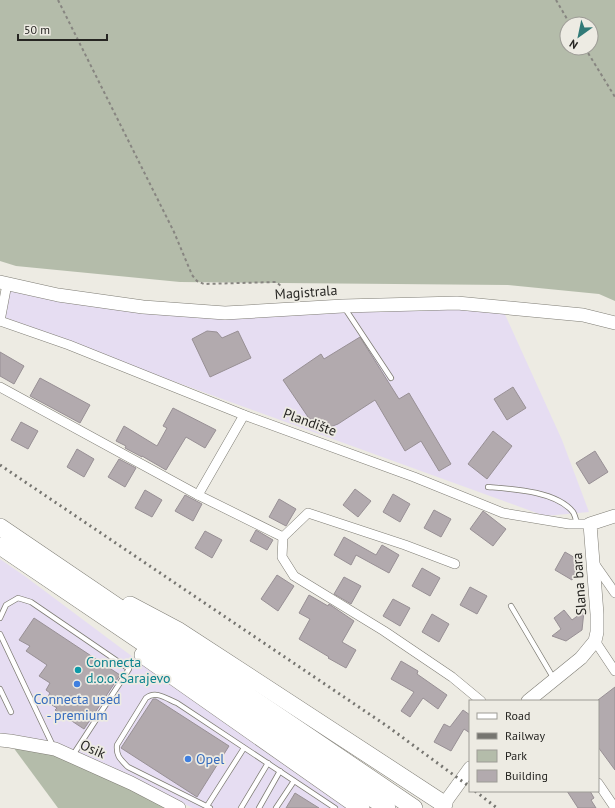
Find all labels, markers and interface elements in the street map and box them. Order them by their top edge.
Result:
scale bar [18,16,107,42]
north arrow [559,16,599,56]
text: 50 m [24,22,50,37]
text: N [567,37,580,52]
street label: Magistrala [274,281,338,303]
street label: Plandište [281,404,339,440]
street label: Slana bara [568,552,590,616]
place label: Connecta d.o.o. Sarajevo [86,653,171,687]
marker: Connecta d.o.o. Sarajevo [73,665,83,675]
marker: Connecta used - premium [72,679,82,689]
place label: Connecta used - premium [33,690,121,724]
legend [469,700,599,792]
text: Road [505,708,530,723]
text: Railway [505,728,545,743]
street label: Osik [77,736,109,763]
text: Park [505,748,527,763]
place label: Opel [196,750,224,768]
marker: Opel [183,754,193,764]
text: Building [505,768,548,783]

